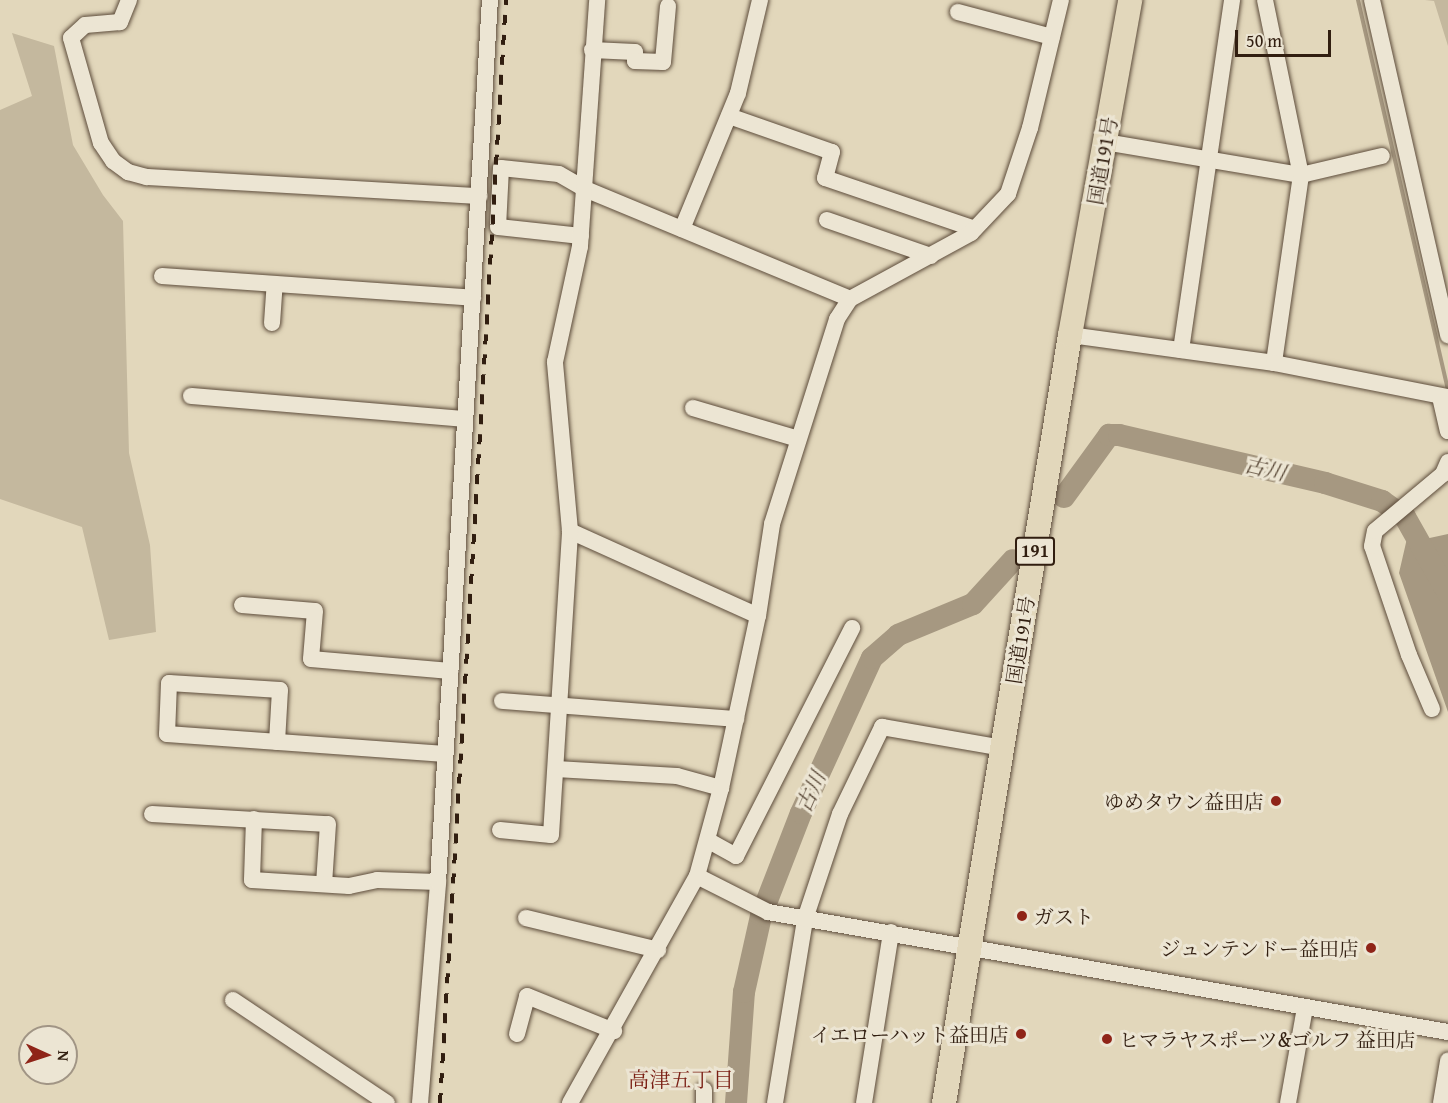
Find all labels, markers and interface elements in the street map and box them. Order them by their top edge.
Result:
scale bar [1238,18,1334,56]
text: 50 m [1246,27,1282,54]
street label: 国道191号 [1082,115,1122,207]
water label: 古川 [1242,452,1288,486]
road number: 191 [1014,536,1056,566]
street label: 国道191号 [1001,594,1039,686]
water label: 古川 [791,768,831,816]
place label: ゆめタウン益田店 [1104,789,1264,813]
marker: ゆめタウン益田店 [1269,794,1283,808]
place label: ガスト [1034,904,1094,928]
marker: ガスト [1015,909,1029,923]
place label: ジュンテンドー益田店 [1159,936,1359,960]
marker: ジュンテンドー益田店 [1364,941,1378,955]
place label: イエローハット益田店 [809,1022,1009,1046]
north arrow [18,1025,78,1085]
marker: イエローハット益田店 [1014,1027,1028,1041]
place label: ヒマラヤスポーツ&ゴルフ 益田店 [1119,1027,1417,1051]
marker: ヒマラヤスポーツ&ゴルフ 益田店 [1100,1032,1114,1046]
text: N [52,1050,76,1062]
district label: 高津五丁目 [629,1067,733,1093]

